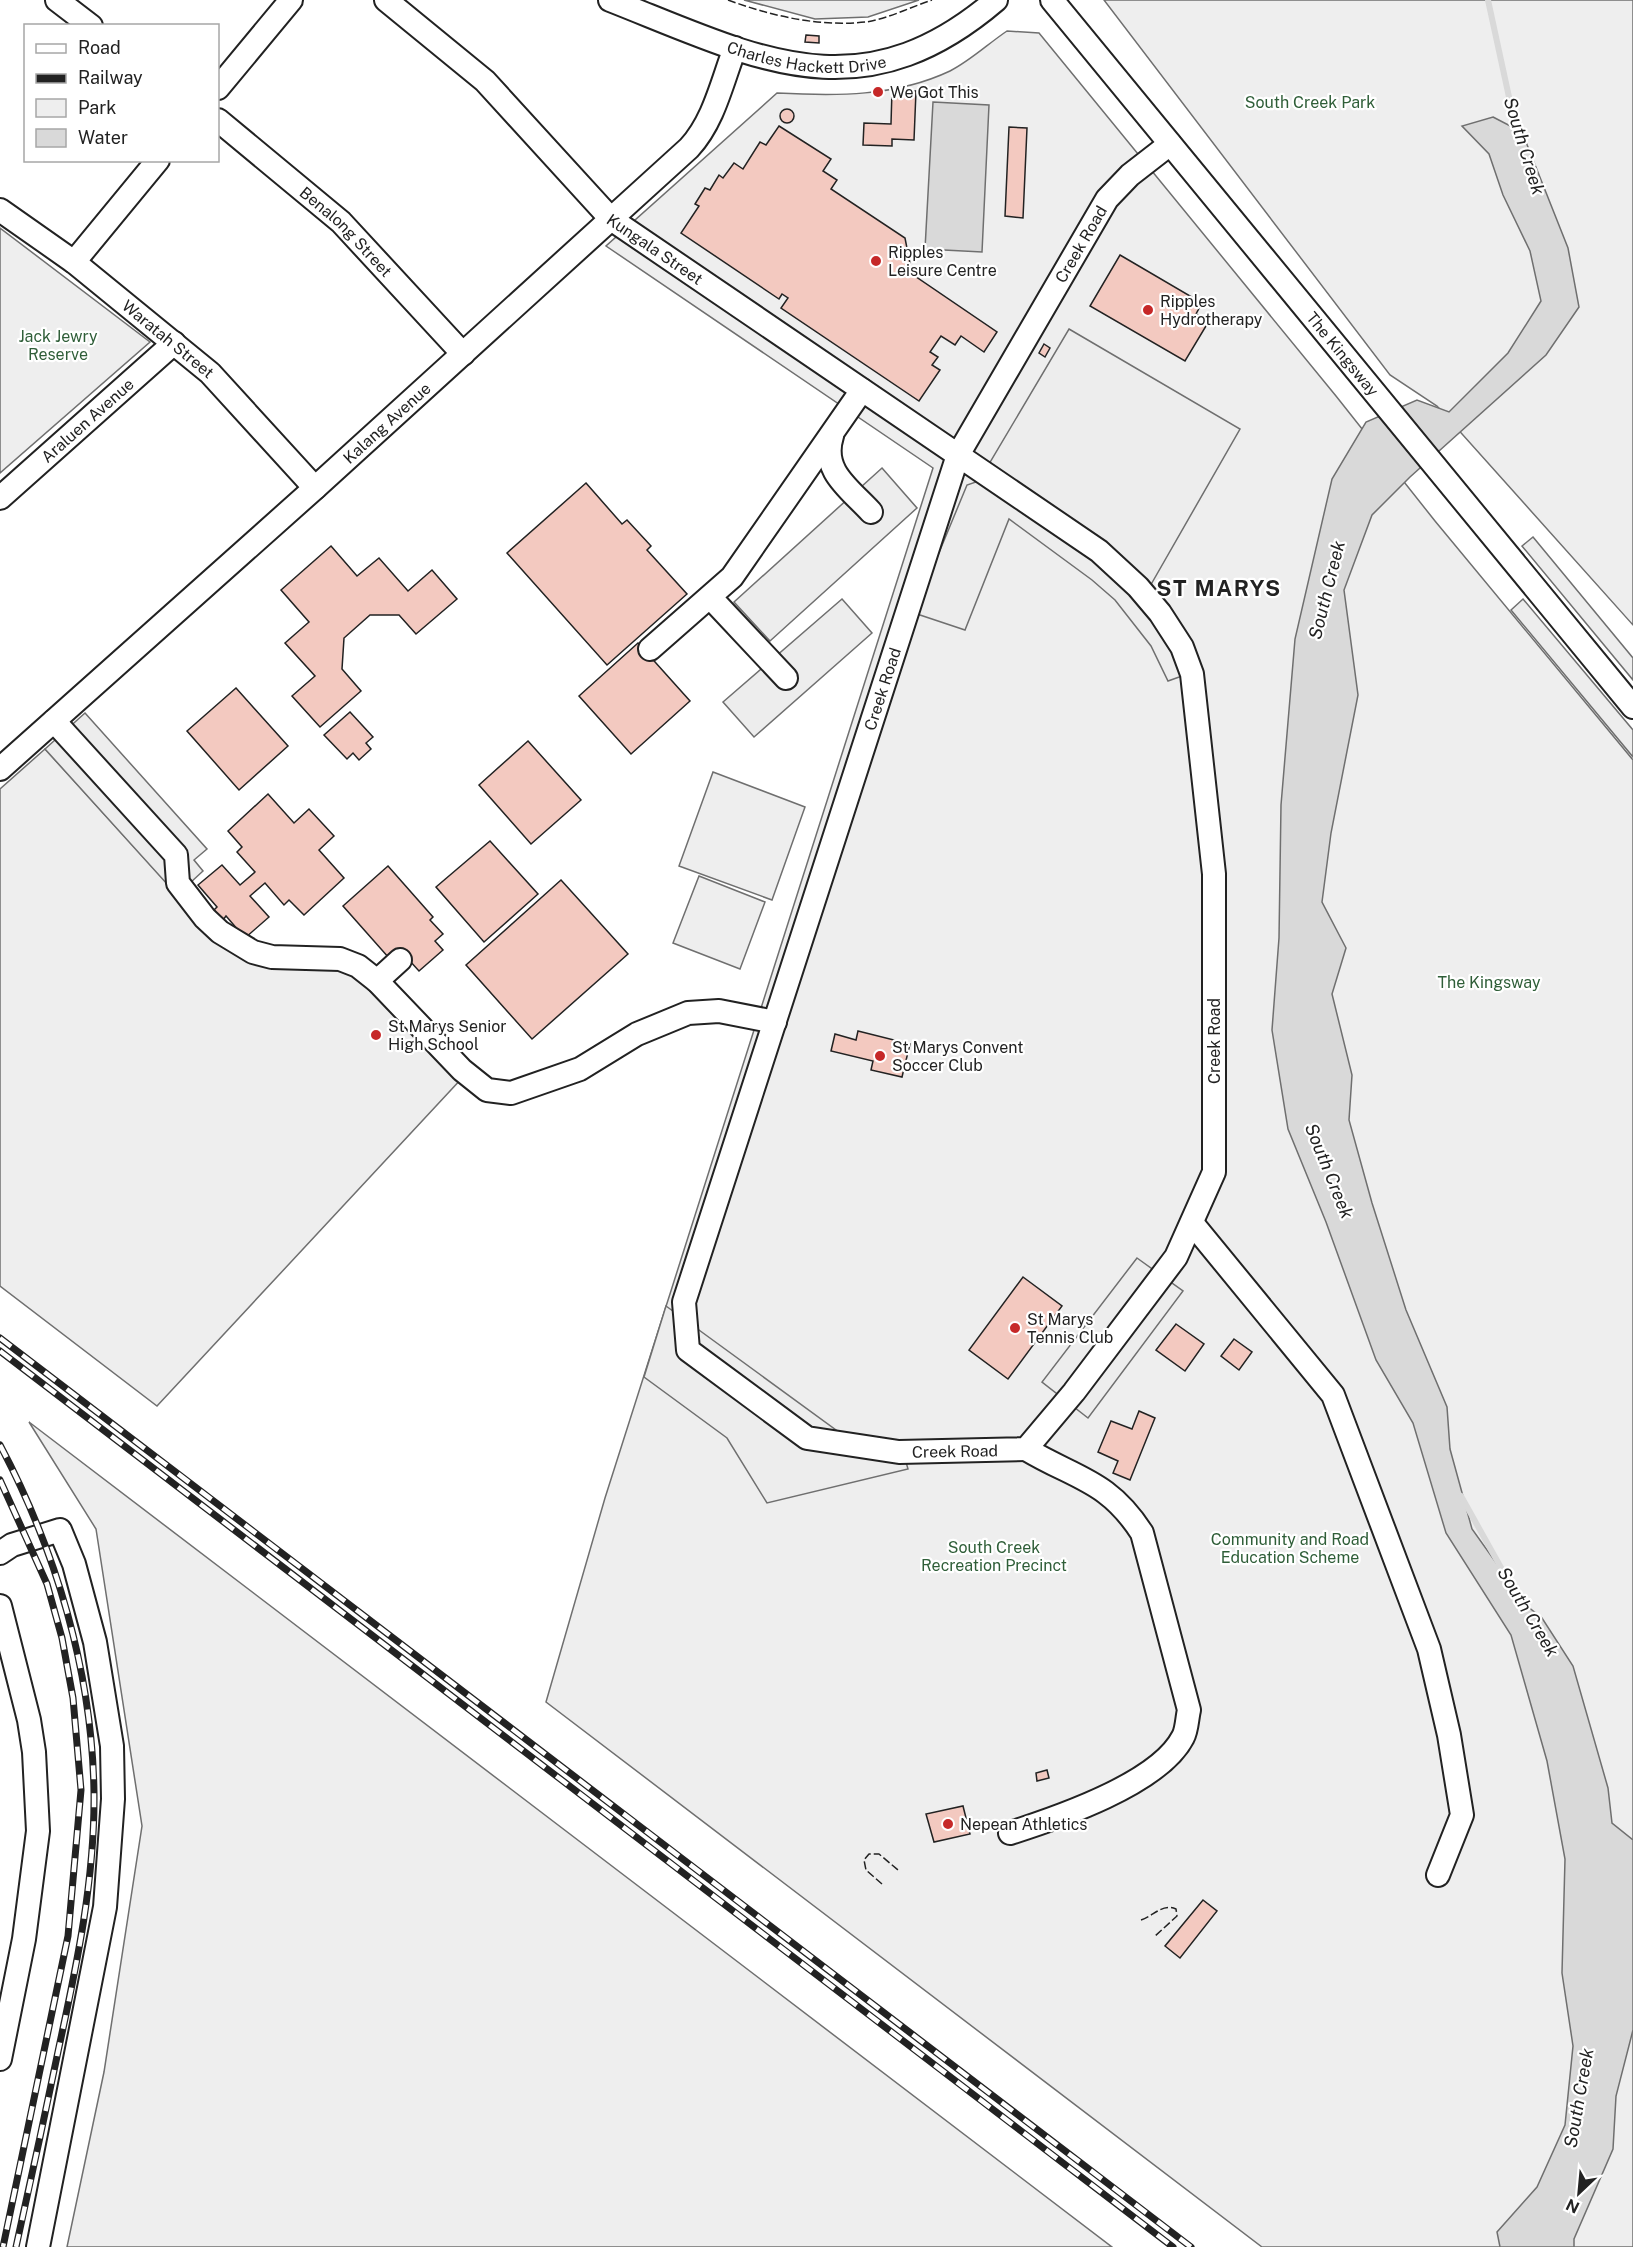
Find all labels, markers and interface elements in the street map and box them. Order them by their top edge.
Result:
legend [24,24,219,162]
text: Road [78,37,121,58]
street label: Charles Hackett Drive [724,37,888,77]
text: Railway [78,67,143,88]
place label: We Got This [890,83,979,102]
marker: We Got This [871,85,885,99]
park label: South Creek Park [1245,93,1375,112]
water label: South Creek [1500,95,1549,197]
text: Park [78,97,116,118]
text: Water [78,127,128,148]
street label: Benalong Street [296,183,396,281]
street label: Creek Road [1051,202,1111,286]
street label: Kungala Street [603,210,706,289]
place label: Ripples Leisure Centre [888,243,997,280]
marker: Ripples Leisure Centre [869,254,883,268]
place label: Ripples Hydrotherapy [1160,292,1263,329]
street label: Waratah Street [118,296,218,382]
marker: Ripples Hydrotherapy [1141,303,1155,317]
street label: The Kingsway [1302,308,1383,400]
park label: Jack Jewry Reserve [18,327,98,364]
street label: Araluen Avenue [38,374,138,467]
street label: Kalang Avenue [339,379,435,468]
water label: South Creek [1304,538,1349,641]
district label: ST MARYS [1156,575,1282,601]
street label: Creek Road [860,645,905,733]
park label: The Kingsway [1438,973,1541,992]
street label: Creek Road [1205,998,1224,1084]
place label: St Marys Senior High School [388,1017,507,1054]
marker: St Marys Senior High School [369,1028,383,1042]
place label: St Marys Convent Soccer Club [892,1038,1023,1075]
marker: St Marys Convent Soccer Club [873,1049,887,1063]
water label: South Creek [1301,1120,1358,1222]
place label: St Marys Tennis Club [1027,1310,1113,1347]
marker: St Marys Tennis Club [1008,1321,1022,1335]
street label: Creek Road [912,1441,998,1462]
park label: Community and Road Education Scheme [1211,1530,1369,1567]
park label: South Creek Recreation Precinct [921,1538,1067,1575]
water label: South Creek [1493,1563,1564,1661]
place label: Nepean Athletics [960,1815,1087,1834]
marker: Nepean Athletics [941,1817,955,1831]
water label: South Creek [1559,2046,1598,2149]
north arrow [1549,2163,1609,2223]
text: N [1563,2195,1582,2217]

